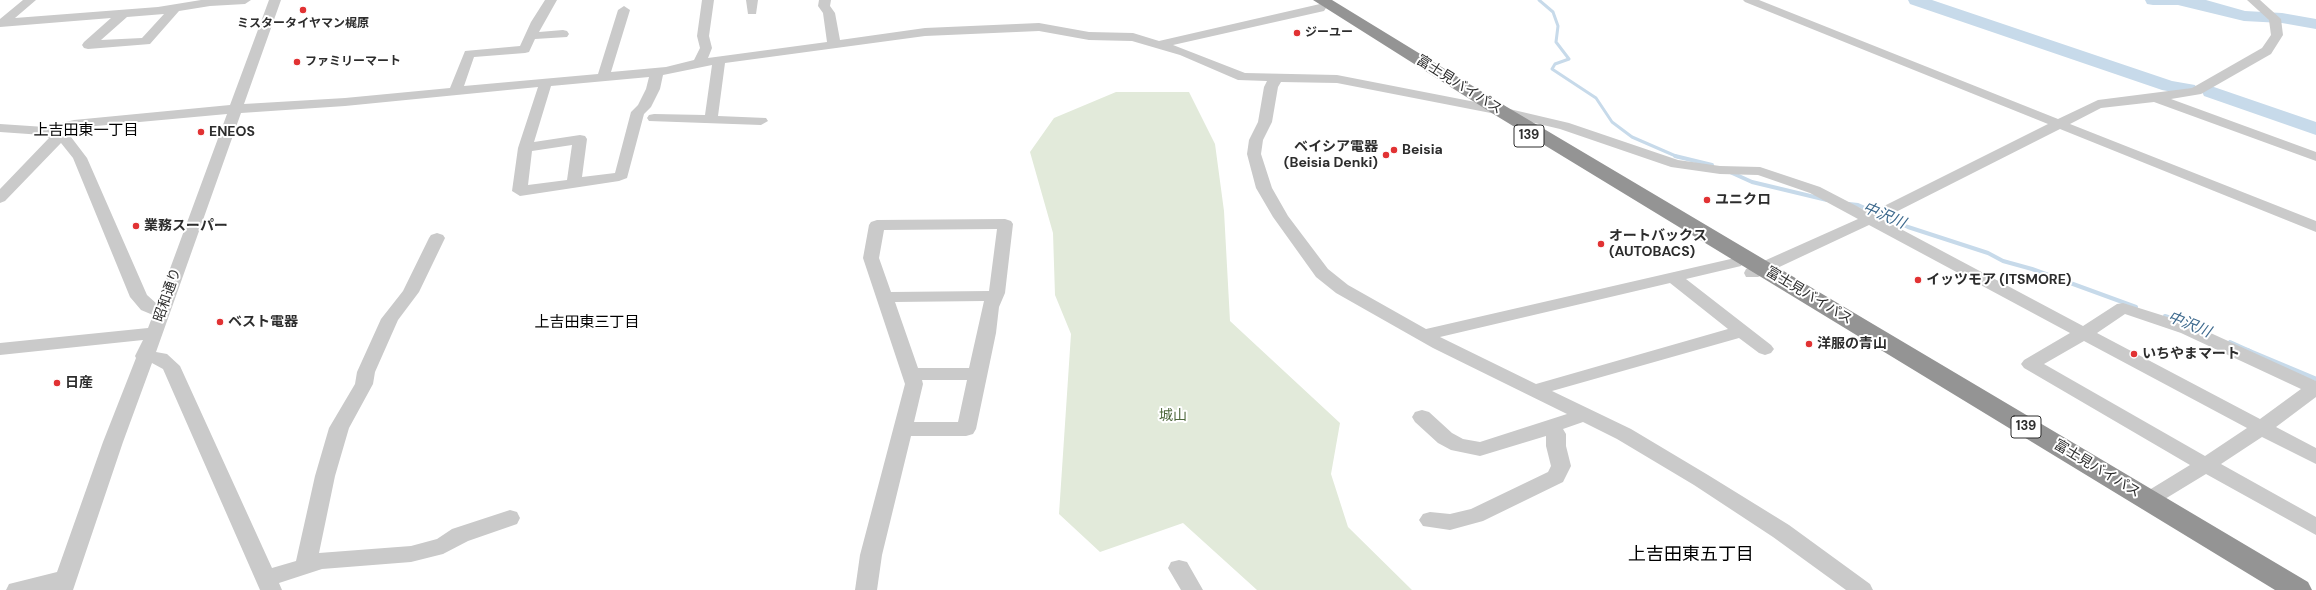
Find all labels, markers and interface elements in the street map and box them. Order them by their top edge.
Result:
marker: ミスタータイヤマン梶原 [298,5,308,15]
place label: ミスタータイヤマン梶原 [237,17,369,31]
place label: ジーユー [1305,26,1353,40]
marker: ジーユー [1292,28,1302,38]
street label: 富士見バイパス [1413,52,1505,118]
place label: ファミリーマート [305,55,401,69]
marker: ファミリーマート [292,57,302,67]
district label: 上吉田東一丁目 [34,122,138,140]
place label: ENEOS [209,124,255,140]
road number: 139 [1514,125,1544,147]
marker: ENEOS [196,127,206,137]
place label: ベイシア電器 (Beisia Denki) [1284,139,1378,172]
place label: Beisia [1402,142,1443,158]
marker: Beisia [1389,145,1399,155]
marker: ベイシア電器 (Beisia Denki) [1381,150,1391,160]
place label: ユニクロ [1715,192,1771,208]
marker: ユニクロ [1702,195,1712,205]
water label: 中沢川 [1860,199,1908,233]
place label: 業務スーパー [144,218,228,234]
marker: 業務スーパー [131,221,141,231]
place label: オートバックス (AUTOBACS) [1609,228,1707,260]
marker: オートバックス (AUTOBACS) [1596,239,1606,249]
street label: 富士見バイパス [1763,264,1855,328]
street label: 昭和通り [151,266,185,324]
place label: イッツモア (ITSMORE) [1926,272,2072,288]
marker: イッツモア (ITSMORE) [1913,275,1923,285]
water label: 中沢川 [2165,308,2213,342]
place label: ベスト電器 [228,314,298,330]
district label: 上吉田東三丁目 [535,314,639,332]
marker: ベスト電器 [215,317,225,327]
place label: 洋服の青山 [1817,336,1887,352]
marker: 洋服の青山 [1804,339,1814,349]
place label: いちやまマート [2142,346,2240,362]
marker: いちやまマート [2129,349,2139,359]
place label: 日産 [65,375,93,391]
marker: 日産 [52,378,62,388]
park label: 城山 [1159,408,1187,424]
road number: 139 [2011,416,2041,438]
street label: 富士見バイパス [2051,437,2143,501]
district label: 上吉田東五丁目 [1628,544,1754,566]

